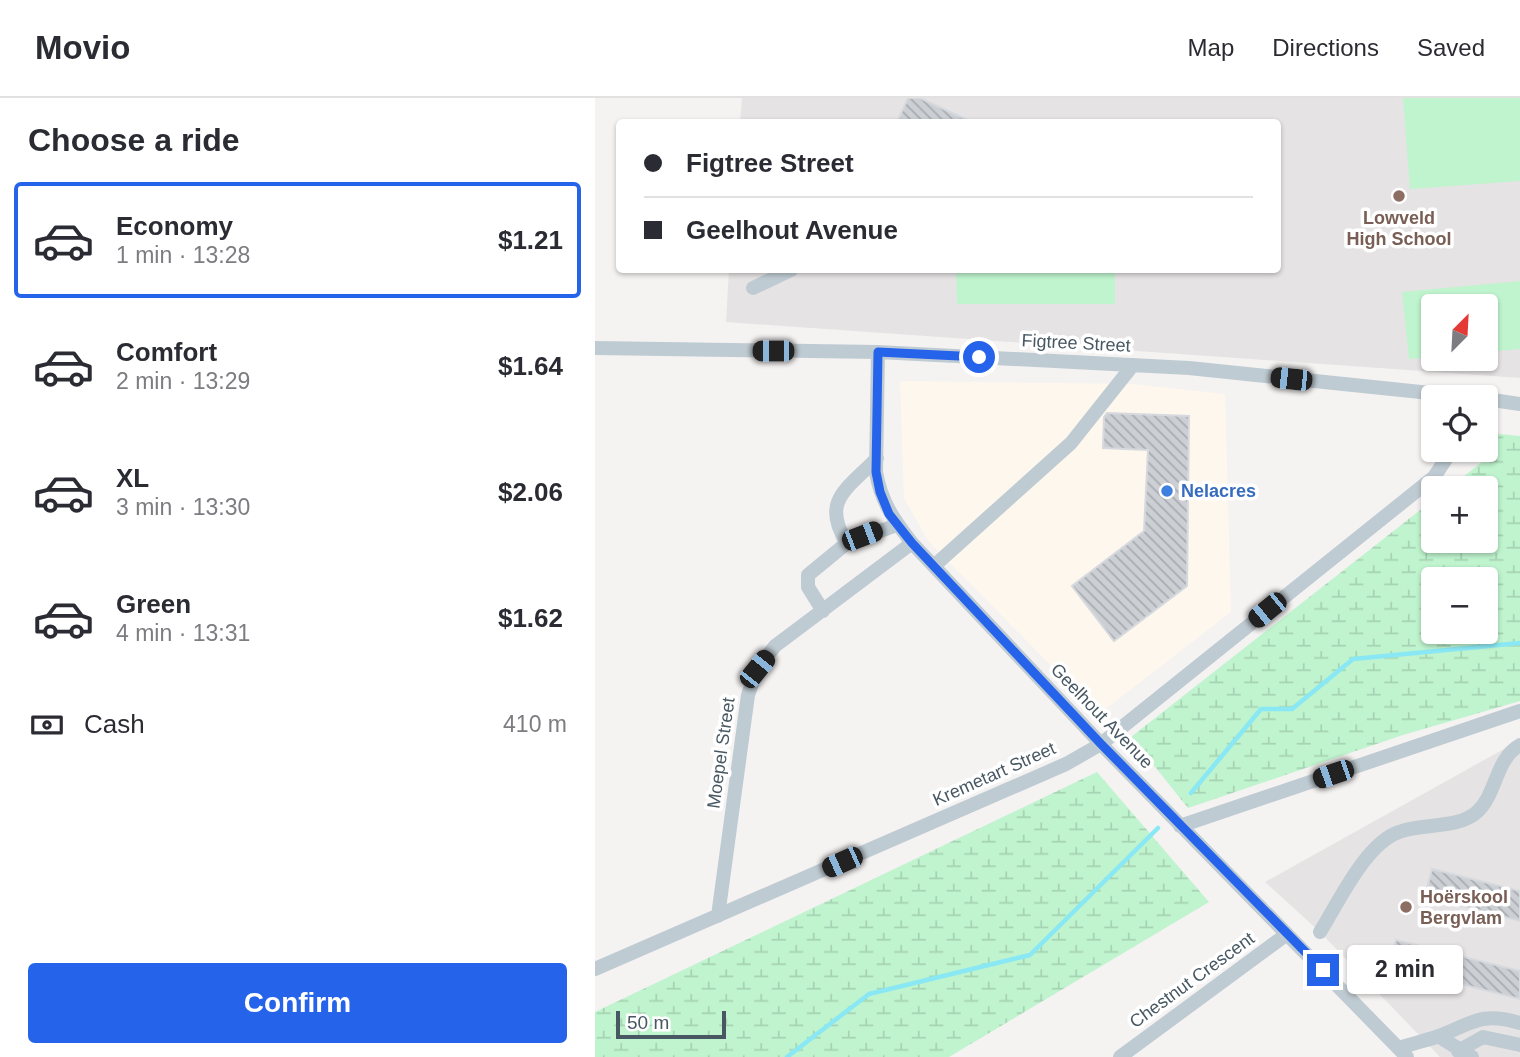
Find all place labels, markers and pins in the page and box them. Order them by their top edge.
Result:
marker: Lowveld High School [1391,188,1407,204]
place label: Lowveld High School [1347,208,1452,249]
place label: Nelacres [1181,481,1256,501]
marker: Nelacres [1159,483,1175,499]
place label: Hoërskool Bergvlam [1420,887,1508,928]
marker: Hoërskool Bergvlam [1398,899,1414,915]

